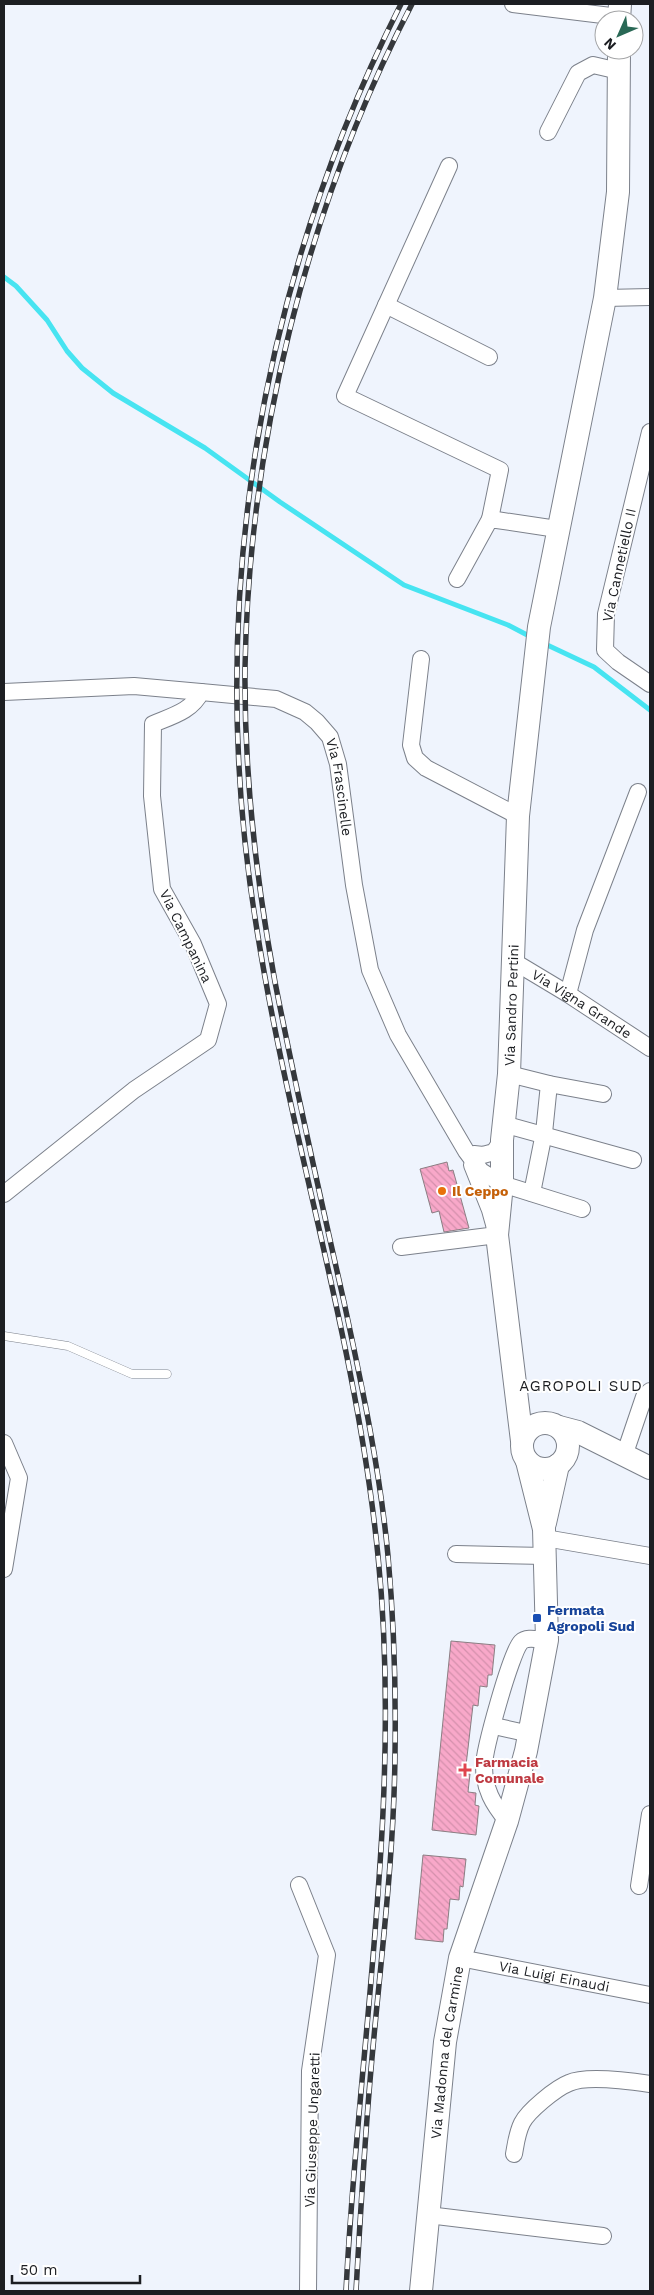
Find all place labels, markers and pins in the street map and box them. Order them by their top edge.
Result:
place label: Il Ceppo [452,1183,508,1199]
marker: Il Ceppo [436,1185,448,1197]
place label: Fermata Agropoli Sud [547,1602,635,1634]
marker: Fermata Agropoli Sud [531,1612,543,1624]
place label: Farmacia Comunale [475,1754,544,1786]
marker: Farmacia Comunale [459,1764,471,1776]

